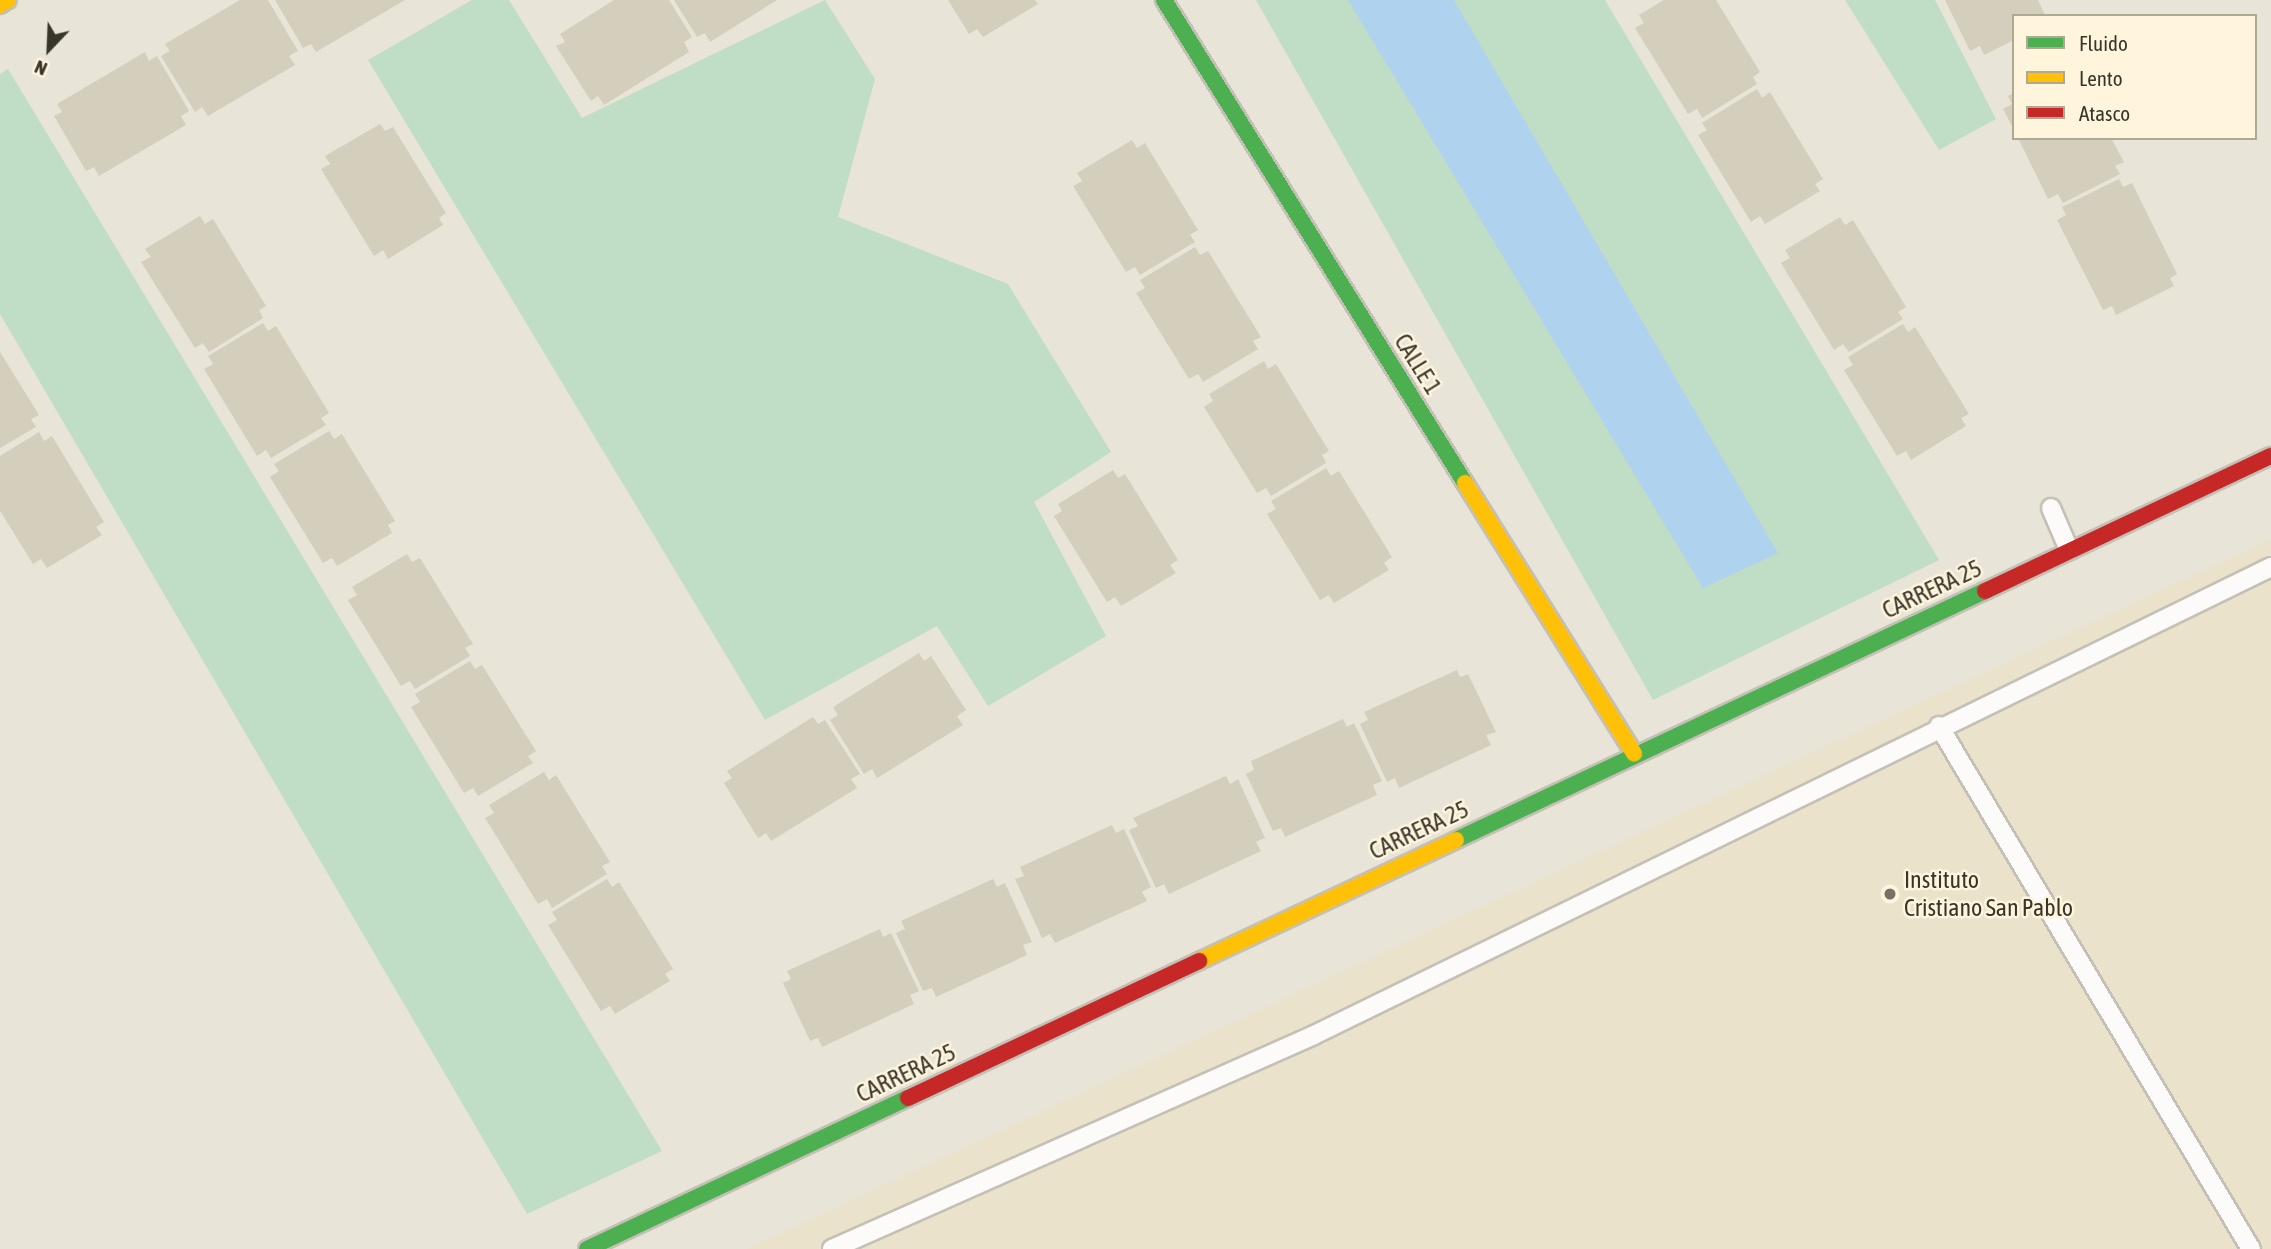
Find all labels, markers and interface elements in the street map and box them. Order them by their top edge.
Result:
north arrow [14,14,84,84]
legend [2012,14,2257,140]
text: Fluido [2079,31,2128,55]
text: N [31,56,50,81]
text: Lento [2079,66,2123,90]
text: Atasco [2079,101,2130,125]
street label: CALLE 1 [1388,328,1448,400]
street label: CARRERA 25 [1878,553,1986,625]
street label: CARRERA 25 [1365,794,1473,866]
place label: Instituto Cristiano San Pablo [1904,866,2073,922]
marker: Instituto Cristiano San Pablo [1882,886,1898,902]
street label: CARRERA 25 [852,1037,960,1109]

